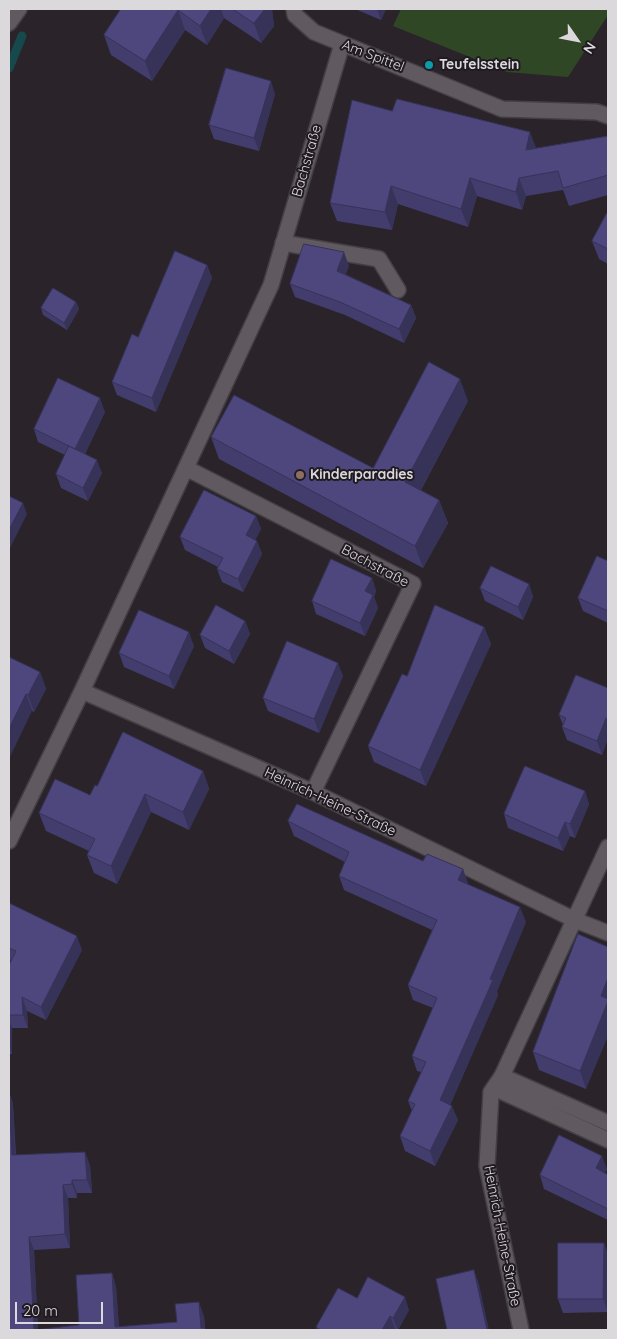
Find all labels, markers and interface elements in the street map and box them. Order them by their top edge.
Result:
north arrow [552,15,602,65]
street label: Am Spittel [339,36,407,76]
text: N [579,39,600,57]
place label: Teufelsstein [439,57,519,73]
marker: Teufelsstein [423,59,435,71]
street label: Bachstraße [289,123,325,199]
place label: Kinderparadies [310,467,413,483]
marker: Kinderparadies [294,469,306,481]
street label: Bachstraße [338,541,412,591]
street label: Heinrich-Heine-Straße [262,764,398,840]
street label: Heinrich-Heine-Straße [480,1164,524,1308]
scale bar [18,1292,105,1324]
text: 20 m [23,1301,58,1320]

